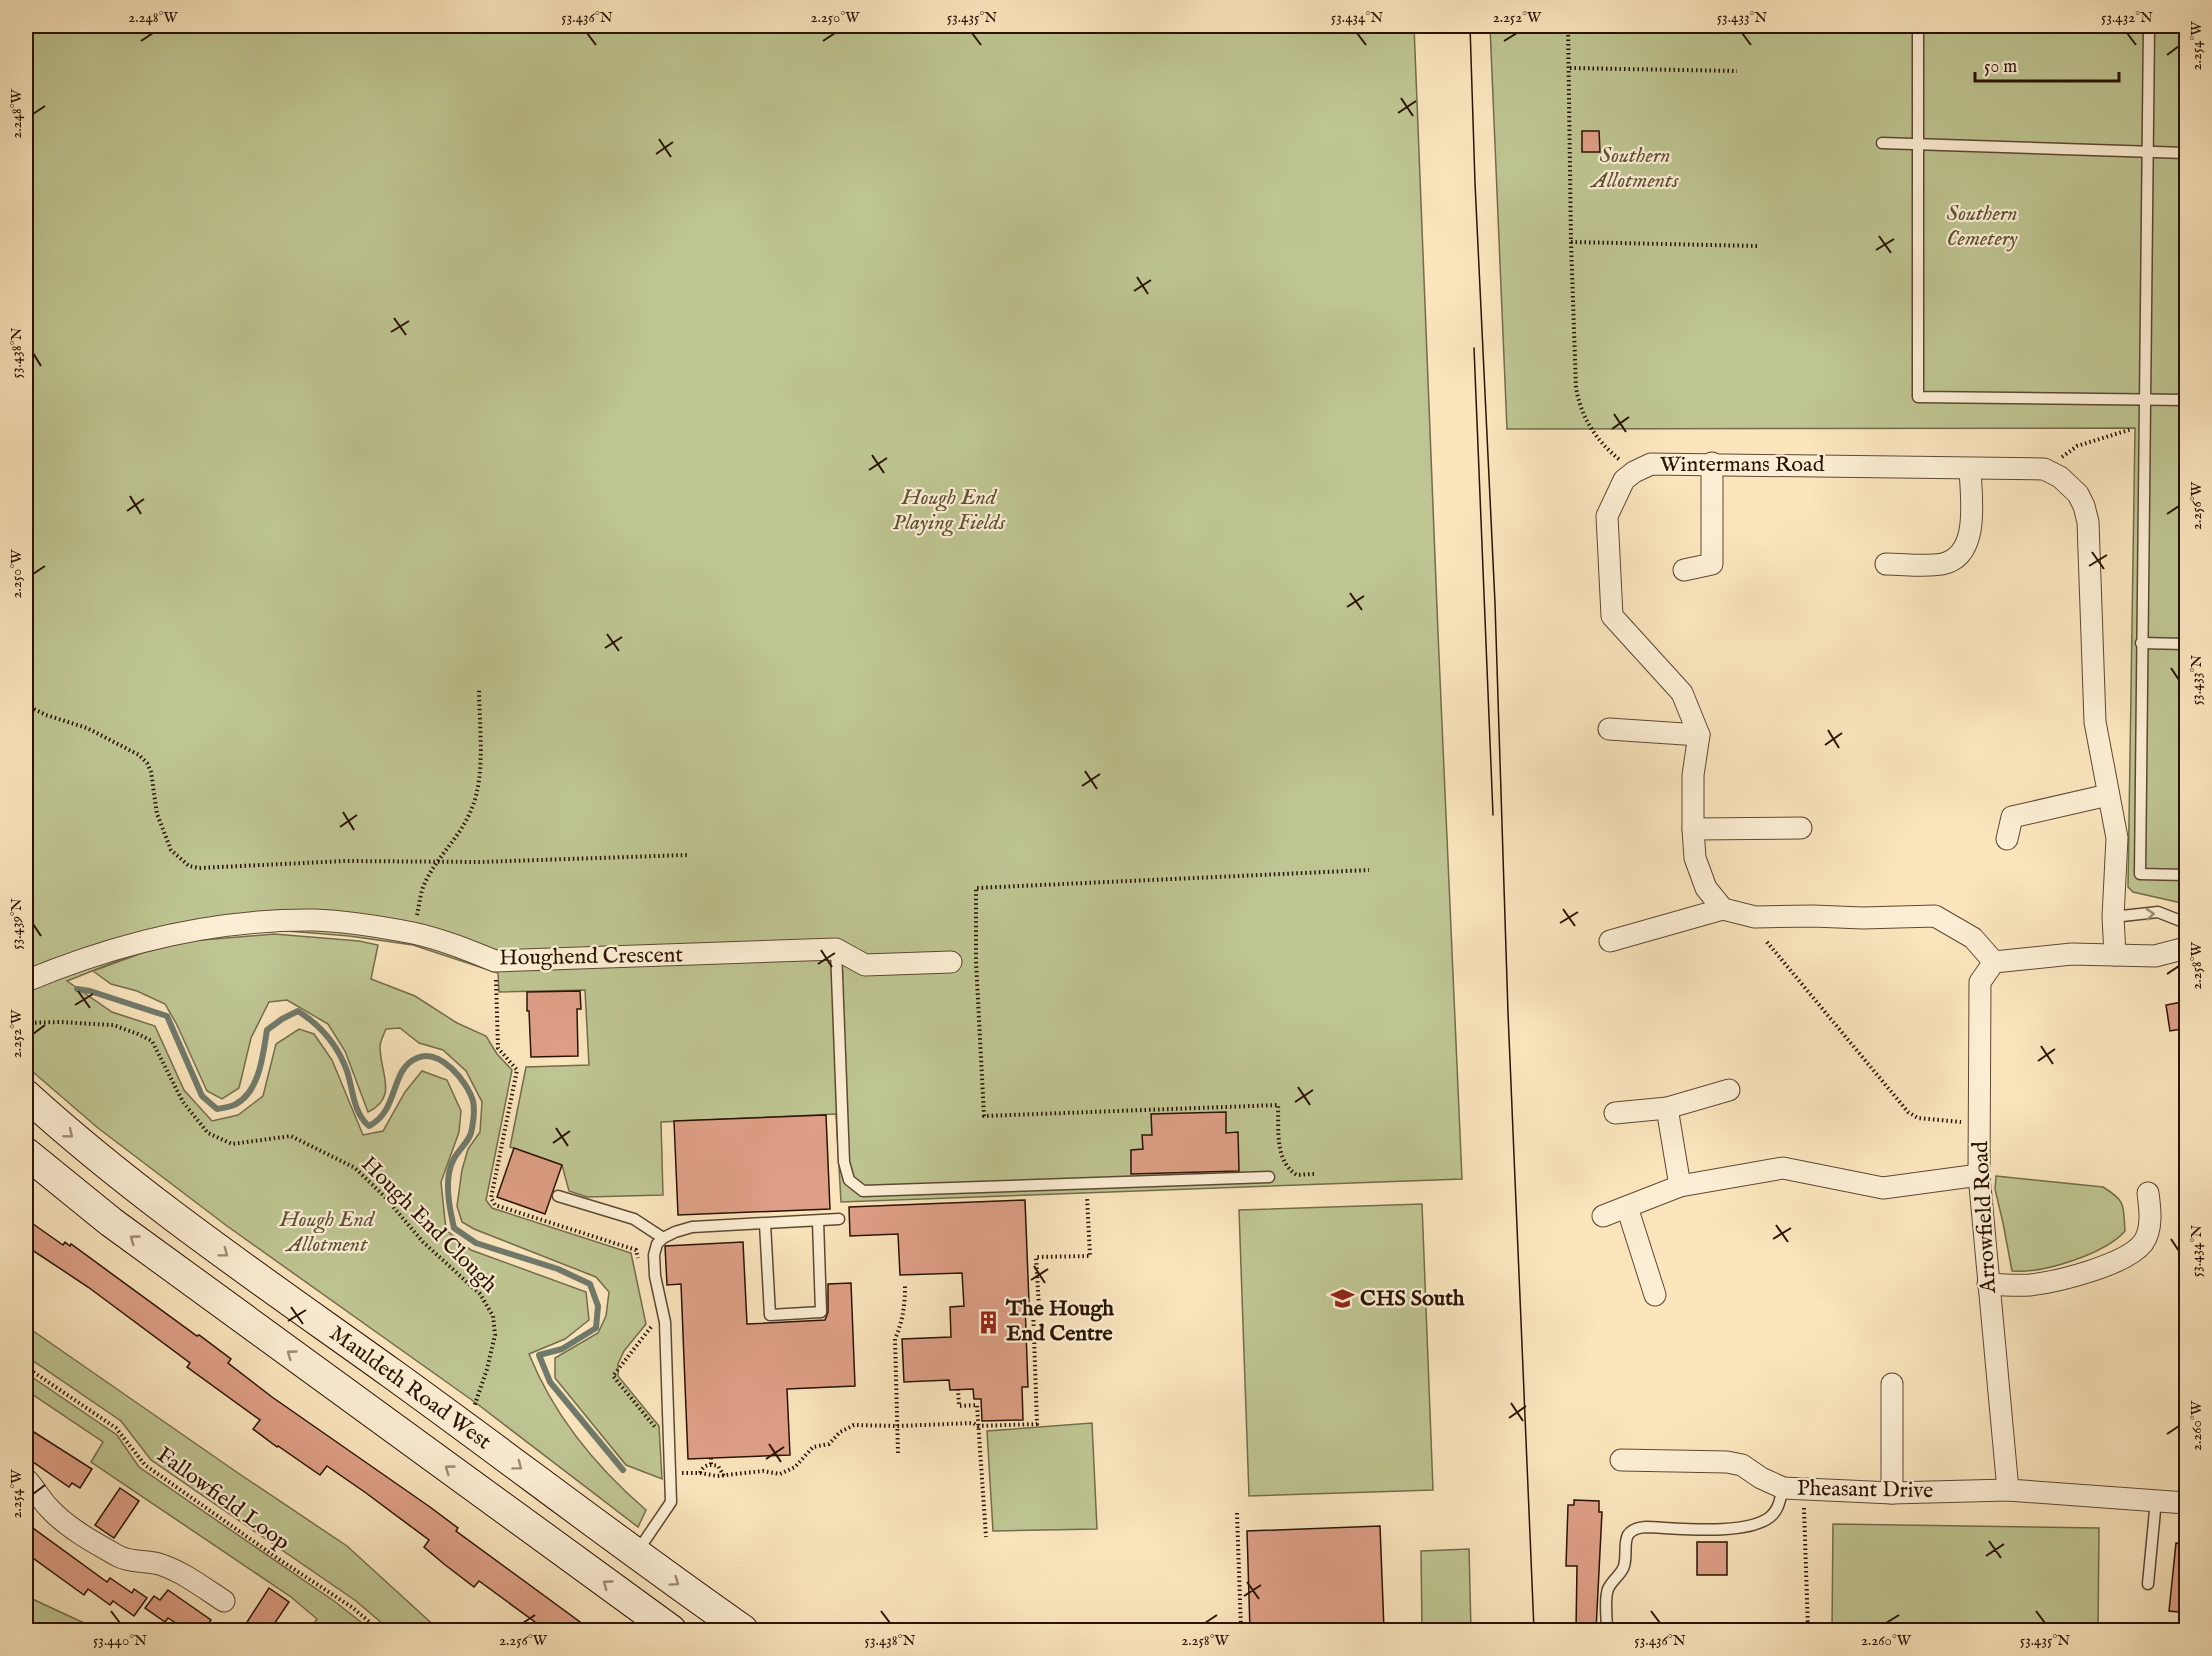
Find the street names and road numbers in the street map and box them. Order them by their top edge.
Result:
street label: Wintermans Road [1660,451,1825,479]
street label: Houghend Crescent [499,941,684,973]
street label: Arrowfield Road [1967,1140,2003,1295]
street label: Hough End Clough [355,1151,503,1299]
street label: Mauldeth Road West [324,1320,497,1456]
street label: Fallowfield Loop [151,1441,295,1557]
street label: Pheasant Drive [1797,1475,1933,1505]

